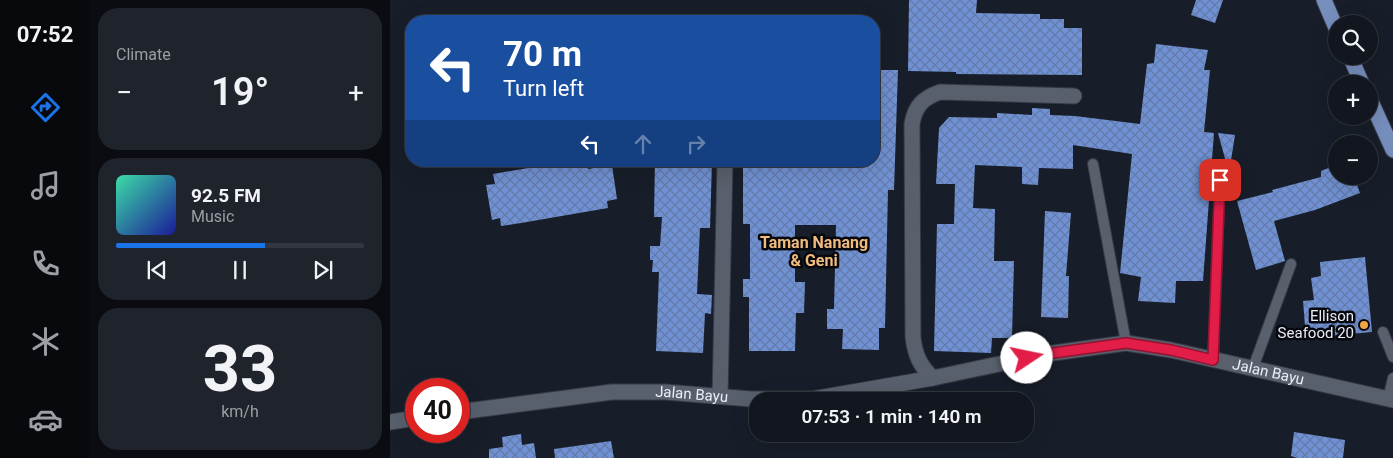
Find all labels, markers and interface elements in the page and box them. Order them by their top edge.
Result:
map controls [1328,15,1378,185]
button: search [1328,15,1378,65]
text: 07:52 [17,22,73,47]
text: 70 m [503,34,582,75]
icon: left [420,35,485,100]
text: Climate [116,45,171,64]
text: 19° [211,70,269,114]
button: + [1328,75,1378,125]
text: − [116,76,132,109]
text: + [348,76,364,109]
text: Turn left [503,76,584,101]
icon: directions [28,90,63,125]
icon: left [576,130,604,158]
icon: ahead [629,130,657,158]
icon: right [682,130,710,158]
button: − [1328,135,1378,185]
pin [1199,159,1241,201]
icon: arrive [1206,166,1234,194]
icon: music [28,168,63,203]
text: 92.5 FM [191,184,261,207]
text: Music [191,207,234,226]
district label: Taman Nanang & Geni [760,233,868,270]
icon: phone [28,246,63,281]
icon: previous [143,256,171,284]
icon: pause [226,256,254,284]
icon: next [309,256,337,284]
place label: Ellison Seafood 20 [1278,307,1354,342]
marker: Ellison Seafood 20 [1358,319,1370,331]
icon: climate [28,324,63,359]
text: 33 [203,331,277,407]
position arrow [1000,331,1052,383]
street label: Jalan Bayu [1231,355,1306,389]
speed limit sign: 40 [405,378,470,443]
street label: Jalan Bayu [655,383,729,406]
icon: car [28,402,63,437]
text: km/h [221,402,259,421]
text: 07:53 · 1 min · 140 m [801,405,982,428]

